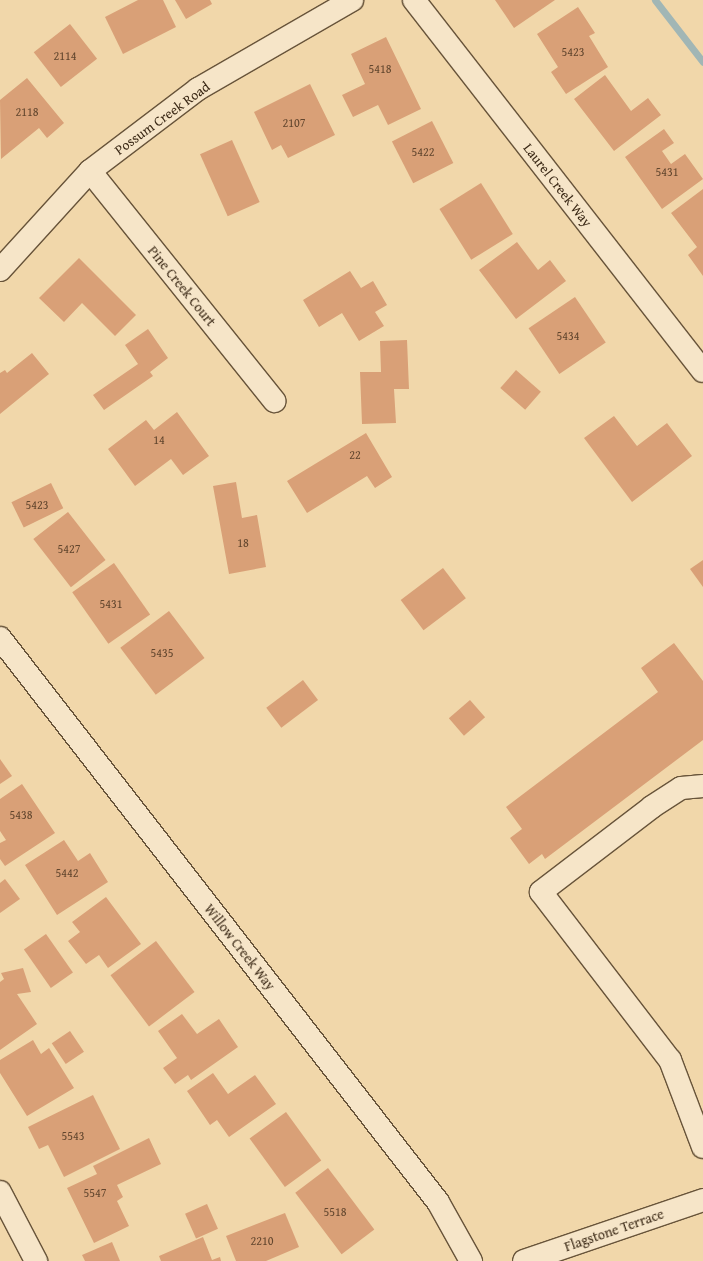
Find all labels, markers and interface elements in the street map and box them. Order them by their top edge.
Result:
house number: 5423 [561,45,585,59]
house number: 2114 [53,49,77,63]
house number: 5418 [368,62,392,76]
street label: Possum Creek Road [111,78,213,158]
house number: 2118 [15,105,39,119]
house number: 2107 [282,116,306,130]
street label: Laurel Creek Way [520,140,596,230]
house number: 5422 [411,145,435,159]
house number: 5431 [655,165,679,179]
street label: Pine Creek Court [144,242,220,330]
house number: 5434 [556,329,580,343]
house number: 14 [153,433,165,447]
house number: 22 [349,448,361,462]
house number: 5423 [25,498,49,512]
house number: 18 [237,536,249,550]
house number: 5427 [57,542,81,556]
house number: 5431 [99,597,123,611]
house number: 5435 [150,646,174,660]
house number: 5438 [9,808,33,822]
house number: 5442 [55,866,79,880]
street label: Willow Creek Way [201,900,279,994]
house number: 5543 [61,1129,85,1143]
house number: 5547 [83,1186,107,1200]
house number: 5518 [323,1205,347,1219]
street label: Flagstone Terrace [562,1205,666,1255]
house number: 2210 [250,1234,274,1248]

